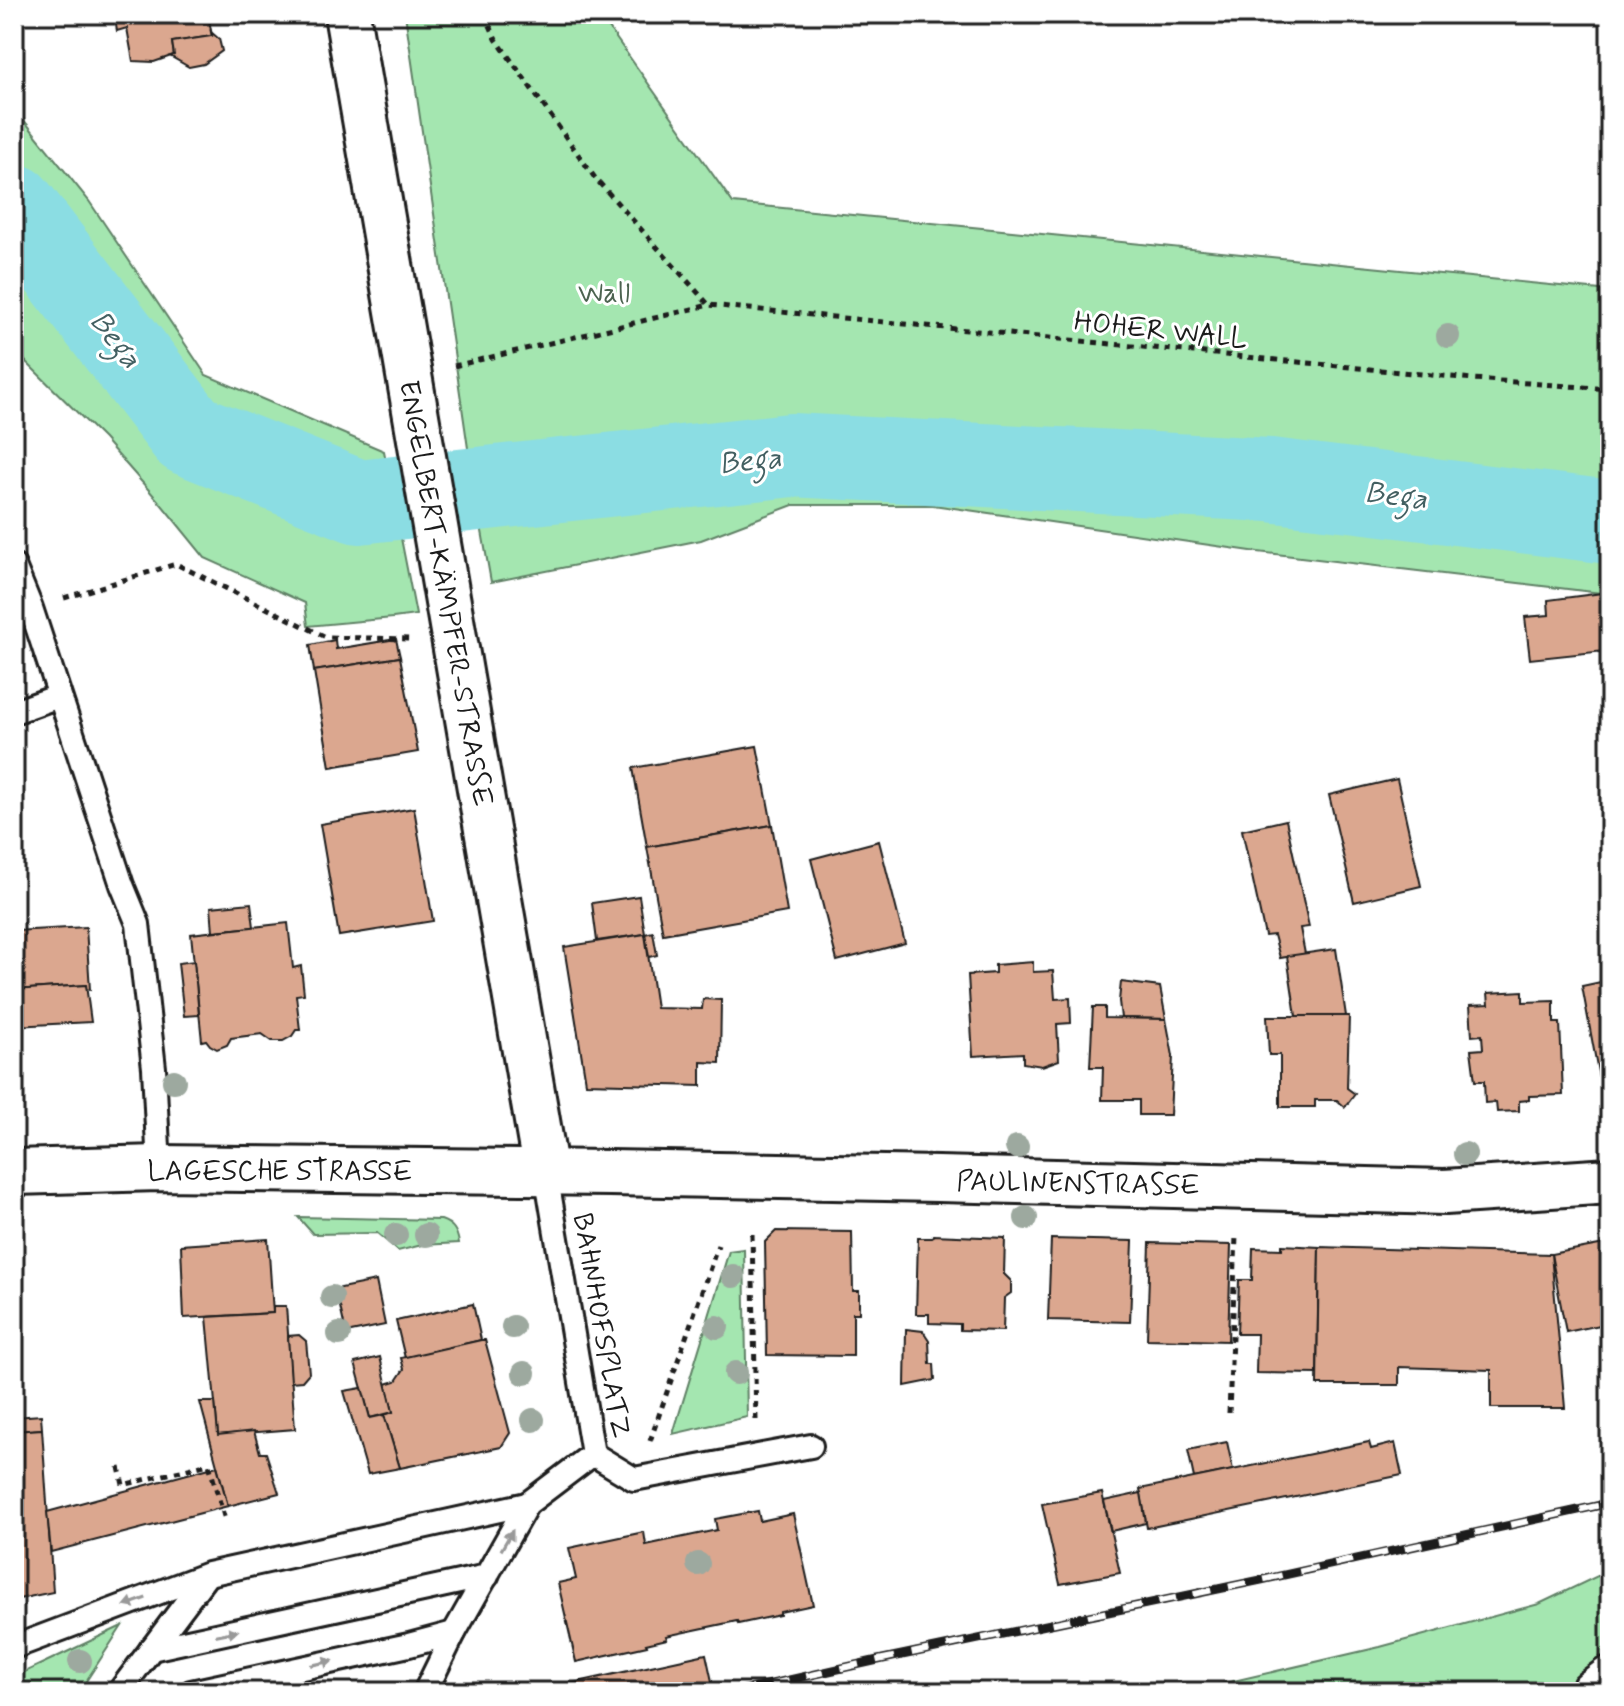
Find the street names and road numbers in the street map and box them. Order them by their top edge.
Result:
street label: HOHER WALL [1072,304,1249,359]
street label: ENGELBERT-KÄMPFER-STRASSE [389,377,500,809]
street label: LAGESCHE STRASSE [148,1154,413,1191]
street label: PAULINENSTRASSE [956,1164,1200,1205]
street label: BAHNHOFSPLATZ [563,1210,639,1441]

